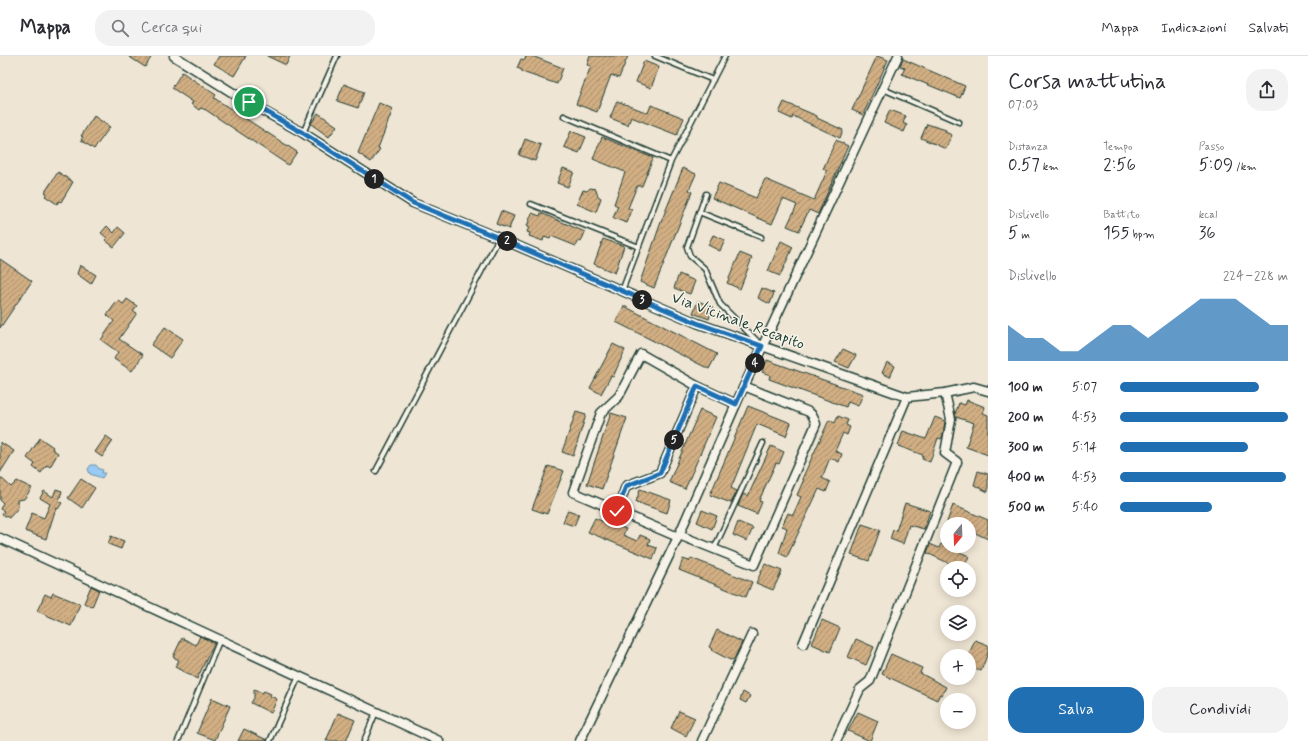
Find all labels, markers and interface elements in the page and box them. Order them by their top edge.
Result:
search box [95,10,375,46]
text: Mappa [20,15,71,40]
icon: search [109,17,131,39]
text: Cerca qui [141,18,202,38]
text: Mappa [1101,19,1139,37]
text: Indicazioni [1161,19,1226,37]
text: Salvati [1248,19,1288,37]
text: Corsa mattutina [1008,68,1166,96]
button: share [1246,69,1288,111]
pin [232,85,266,119]
icon: arrive [238,91,260,113]
text: 07:03 [1008,97,1038,114]
text: Distanza [1008,140,1048,154]
text: Tempo [1103,140,1132,154]
text: Passo [1199,140,1224,154]
text: 0.57 [1008,154,1040,176]
text: 2:56 [1103,154,1136,176]
text: 5:09 [1199,154,1233,176]
text: km [1040,160,1059,174]
text: /km [1233,160,1257,174]
pin: 1 [364,169,384,189]
text: 1 [372,172,376,186]
text: Dislivello [1008,208,1049,222]
text: Battito [1103,208,1140,222]
text: kcal [1199,208,1217,222]
text: 5 [1008,222,1018,244]
text: 155 [1103,222,1129,244]
text: 36 [1199,222,1216,244]
text: m [1018,228,1030,242]
text: bpm [1129,228,1155,242]
pin: 2 [497,231,517,251]
text: 2 [504,234,510,248]
text: Dislivello [1008,268,1057,285]
text: 224–228 m [1223,268,1288,285]
street label: Via Vicinale Recapito [668,287,808,355]
pin: 3 [632,290,652,310]
text: 3 [640,293,644,307]
pin: 4 [745,353,765,373]
text: 4 [752,356,758,370]
text: 100 m [1008,379,1043,396]
text: 5:07 [1072,379,1097,396]
text: 200 m [1008,409,1043,426]
text: 4:53 [1072,409,1096,426]
pin: 5 [664,430,684,450]
text: 5 [671,433,677,447]
text: 300 m [1008,439,1043,456]
text: 5:14 [1072,439,1097,456]
text: 400 m [1008,469,1045,486]
text: 4:53 [1072,469,1096,486]
pin [600,494,634,528]
text: 500 m [1008,499,1045,516]
text: 5:40 [1072,499,1098,516]
icon: check [606,500,628,522]
north arrow [940,517,976,553]
map controls [940,517,976,729]
button: locate [940,561,976,597]
button: layers [940,605,976,641]
button: + [940,649,976,685]
button: Salva [1008,687,1144,733]
button: Condividi [1152,687,1288,733]
button: − [940,693,976,729]

